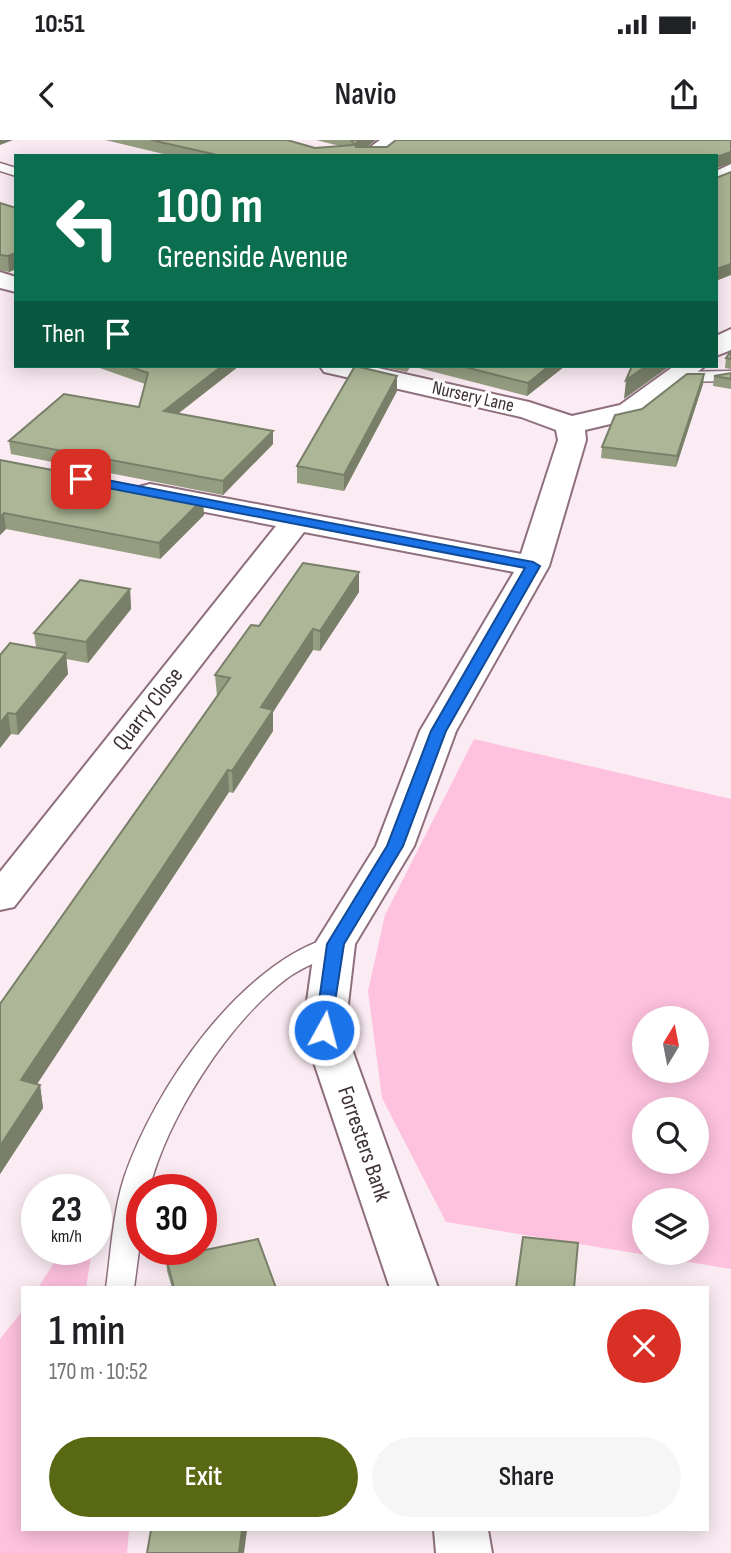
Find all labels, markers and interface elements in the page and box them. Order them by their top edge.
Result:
text: 10:51 [35,9,85,40]
text: Navio [334,75,397,114]
icon: back [28,76,66,114]
icon: share [665,76,703,114]
text: 100 m [157,178,263,237]
icon: left [42,182,133,273]
text: Greenside Avenue [157,238,348,277]
icon: arrive [99,315,137,353]
text: Then [42,319,85,350]
street label: Nursery Lane [430,376,516,418]
pin [51,449,111,509]
icon: arrive [62,460,100,498]
street label: Quarry Close [107,662,189,756]
position arrow [287,993,361,1067]
north arrow [632,1006,709,1083]
map controls [632,1006,709,1265]
street label: Forresters Bank [331,1083,397,1206]
button: search [632,1097,709,1174]
speed limit sign: 30 [126,1174,217,1265]
button: layers [632,1188,709,1265]
text: 23 [51,1189,82,1232]
text: km/h [51,1226,82,1247]
text: 1 min [49,1306,125,1357]
button: close [607,1309,681,1383]
text: 170 m · 10:52 [49,1358,148,1386]
button: Exit [49,1437,358,1517]
button: Share [372,1437,681,1517]

